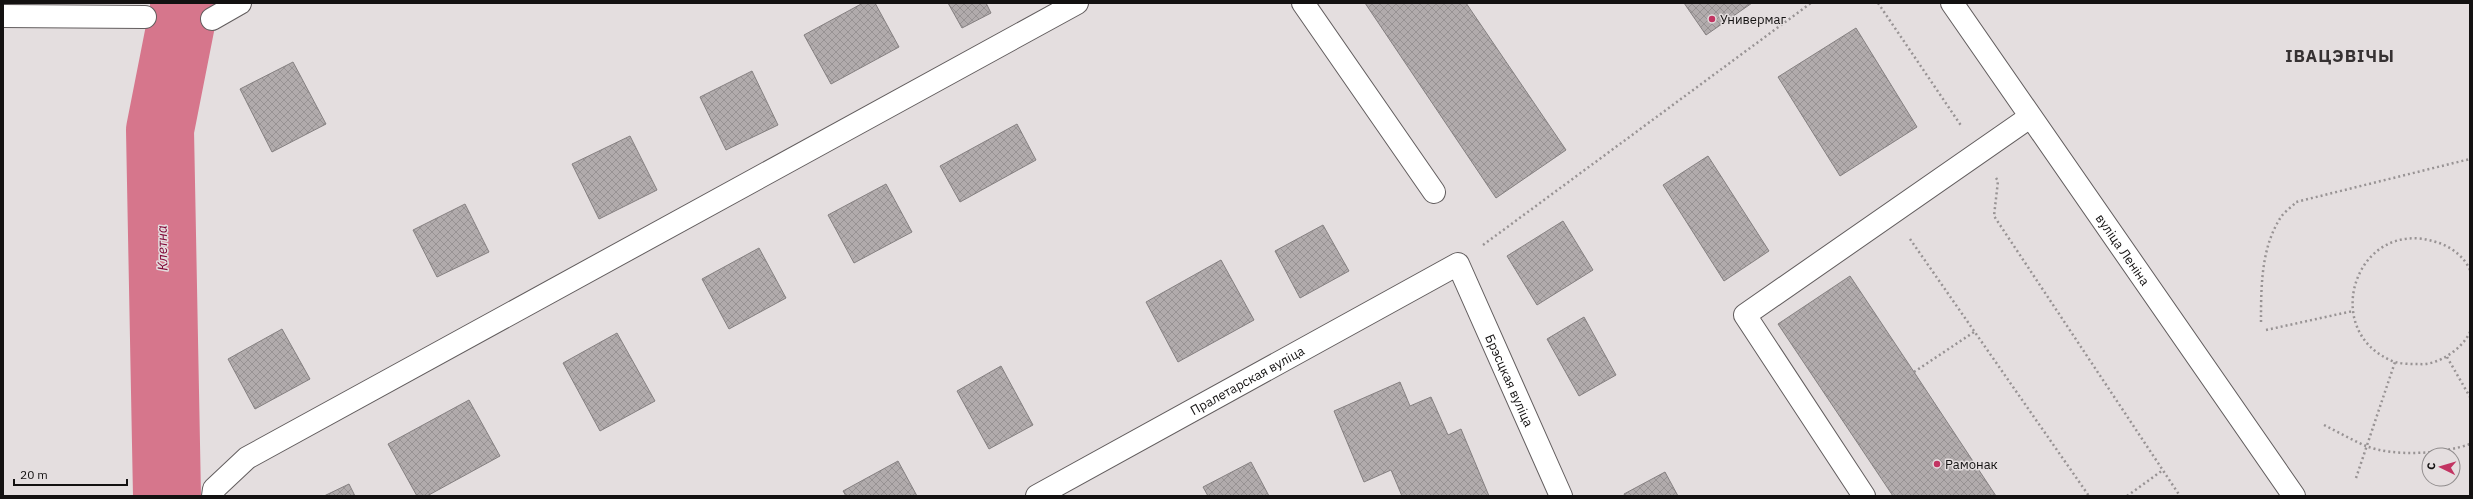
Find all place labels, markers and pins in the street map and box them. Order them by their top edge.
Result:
place label: Универмаг [1720,11,1786,28]
marker: Универмаг [1707,14,1717,24]
place label: Рамонак [1945,456,1998,473]
marker: Рамонак [1932,459,1942,469]

